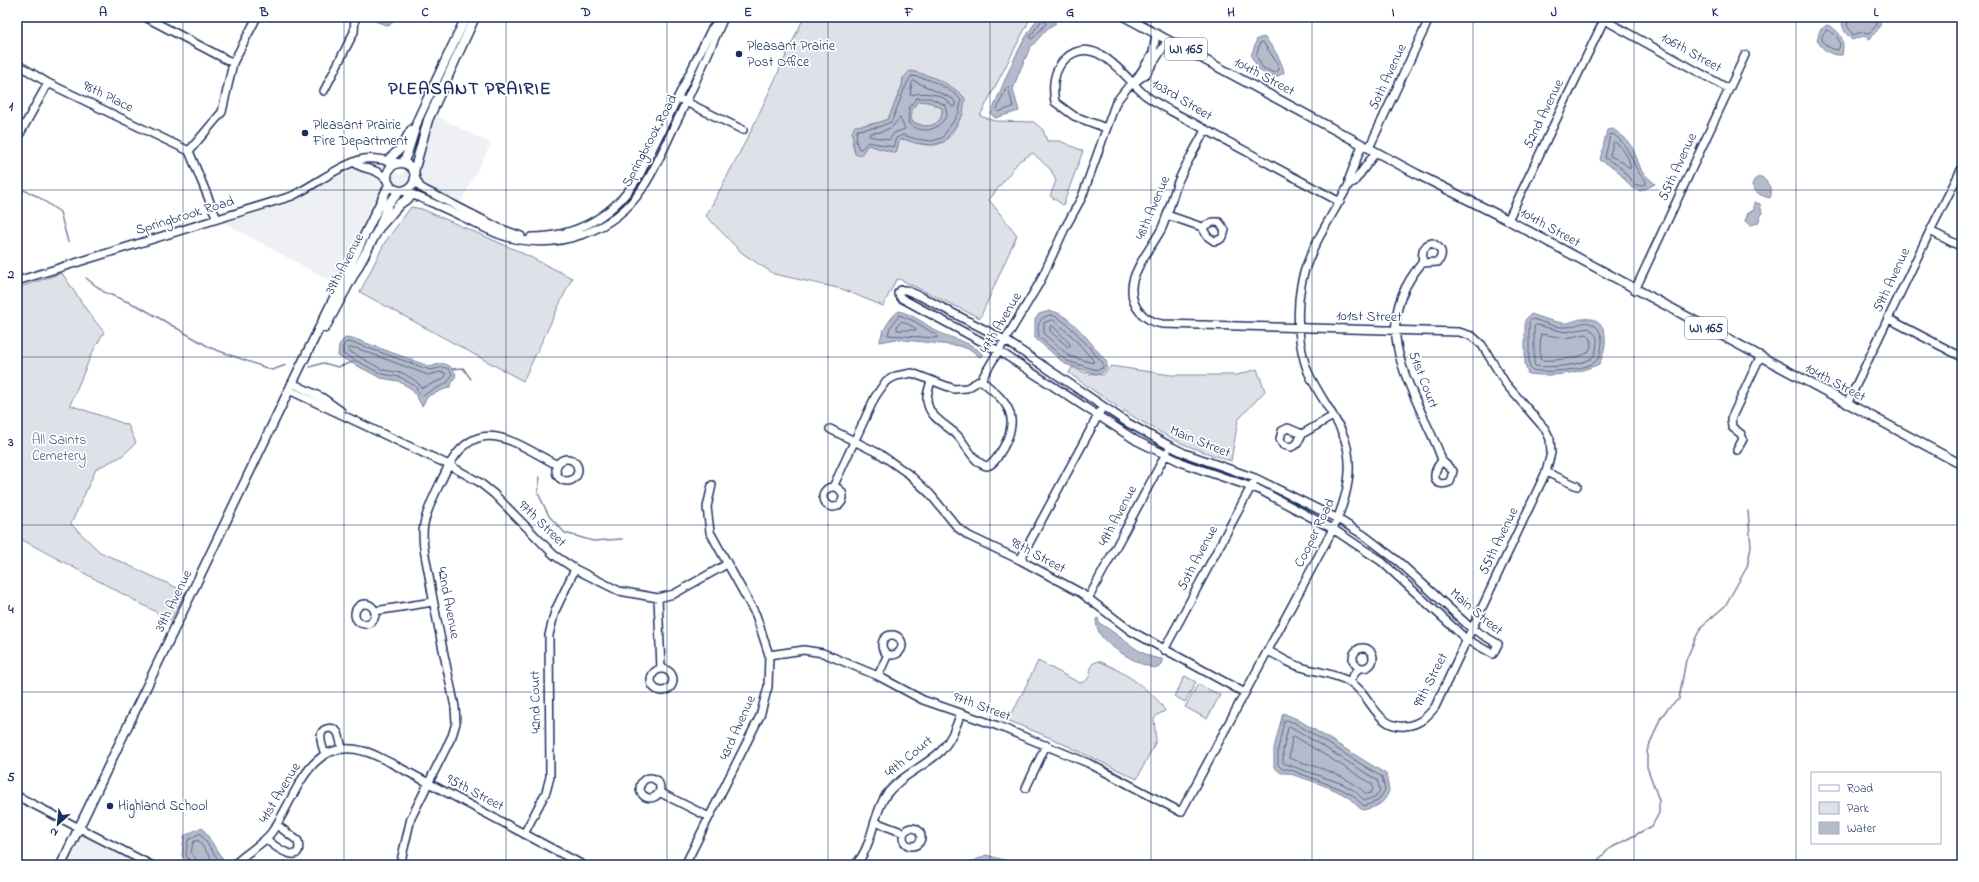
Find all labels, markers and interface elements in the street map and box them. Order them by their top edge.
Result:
text: A [99,3,107,22]
text: B [259,3,269,22]
text: C [421,3,429,22]
text: D [580,3,591,22]
text: E [744,3,752,22]
text: F [904,3,914,22]
text: G [1066,3,1074,22]
text: H [1227,3,1235,22]
text: I [1391,3,1395,22]
text: J [1551,3,1557,22]
text: K [1712,3,1719,22]
text: L [1874,3,1880,22]
street label: 106th Street [1657,28,1726,79]
place label: Pleasant Prairie Post Office [747,36,836,73]
road number: WI 165 [1165,38,1207,60]
street label: 50th Avenue [1364,40,1413,114]
marker: Pleasant Prairie Post Office [734,49,744,59]
street label: 104th Street [1230,52,1299,102]
street label: 103rd Street [1148,74,1216,126]
street label: 52nd Avenue [1518,75,1570,152]
street label: 98th Place [79,76,138,119]
district label: PLEASANT PRAIRIE [388,77,552,103]
street label: Springbrook Road [617,91,684,191]
text: 1 [9,97,14,116]
place label: Pleasant Prairie Fire Department [312,115,409,152]
marker: Pleasant Prairie Fire Department [300,128,310,138]
street label: 55th Avenue [1653,129,1703,204]
street label: 48th Avenue [1130,172,1176,243]
street label: Springbrook Road [133,191,237,242]
street label: 104th Street [1516,203,1584,253]
street label: 39th Avenue [320,229,370,298]
street label: 59th Avenue [1868,244,1916,316]
text: 2 [7,265,15,284]
street label: 47th Avenue [974,288,1028,358]
street label: 101st Street [1336,306,1402,328]
road number: WI 165 [1685,317,1727,339]
street label: 51st Court [1402,348,1444,412]
street label: 104th Street [1801,358,1870,408]
street label: Main Street [1166,420,1234,464]
park label: All Saints Cemetery [32,430,86,468]
text: 3 [7,433,14,452]
street label: 49th Avenue [1093,481,1143,550]
street label: Cooper Road [1289,495,1341,571]
street label: 97th Street [513,496,571,553]
street label: 55th Avenue [1474,503,1525,578]
street label: 50th Avenue [1172,521,1224,594]
street label: 98th Street [1007,533,1069,579]
street label: 42nd Avenue [431,565,465,641]
street label: 39th Avenue [150,566,198,636]
street label: Main Street [1445,583,1508,641]
text: 4 [7,600,14,619]
street label: 99th Street [1408,649,1454,711]
street label: 42nd Court [525,670,547,734]
street label: 97th Street [950,687,1014,727]
street label: 43rd Avenue [714,691,762,764]
street label: 49th Court [880,731,938,783]
street label: 41st Avenue [254,758,307,827]
text: 5 [7,768,15,787]
street label: 95th Street [443,769,508,817]
legend [1811,772,1941,844]
text: Road [1847,780,1873,798]
place label: Highland School [118,796,208,818]
text: Park [1847,800,1869,818]
marker: Highland School [105,801,115,811]
north arrow [38,804,78,844]
text: Water [1847,820,1876,838]
text: N [47,823,61,841]

